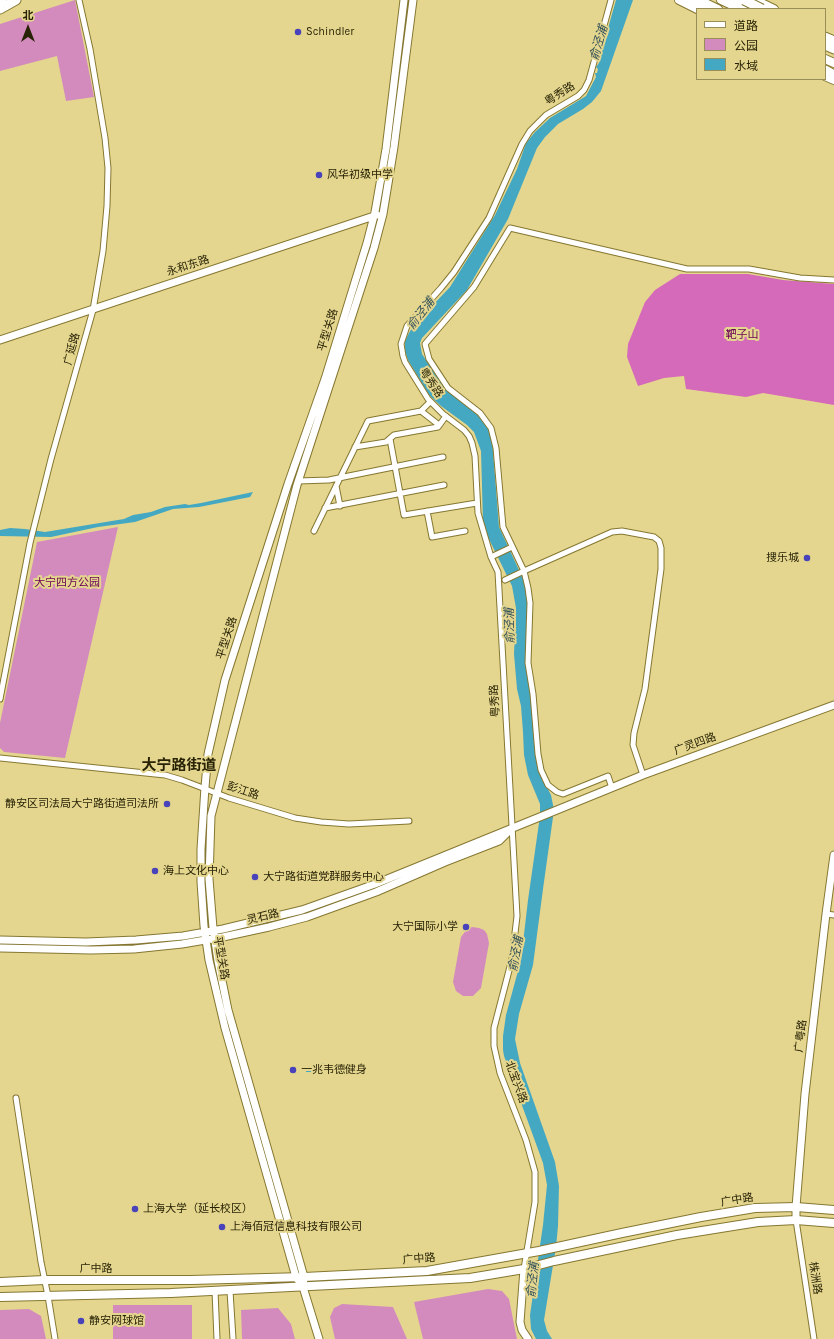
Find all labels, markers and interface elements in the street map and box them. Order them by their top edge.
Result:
north arrow [8,8,48,48]
legend [696,8,826,80]
text: 北 [23,9,34,22]
text: 道路 [734,19,758,33]
water label: 俞泾浦 [587,24,611,62]
place label: Schindler [306,25,354,39]
marker: Schindler [293,27,303,37]
text: 公园 [734,39,758,53]
text: 水域 [734,59,758,73]
street label: 粤秀路 [543,79,577,109]
place label: 风华初级中学 [327,168,393,182]
marker: 风华初级中学 [314,170,324,180]
street label: 永和东路 [165,253,211,279]
water label: 俞泾浦 [404,295,438,333]
street label: 平型关路 [315,307,341,353]
park label: 靶子山 [726,328,758,342]
street label: 广延路 [61,331,83,367]
street label: 粤秀路 [416,366,446,400]
place label: 搜乐城 [766,551,799,565]
marker: 搜乐城 [802,553,812,563]
park label: 大宁四方公园 [34,576,100,590]
water label: 俞泾浦 [502,608,518,644]
street label: 平型关路 [214,615,240,661]
street label: 粤秀路 [488,684,502,718]
street label: 广灵四路 [672,730,718,758]
district label: 大宁路街道 [142,757,216,775]
street label: 彭江路 [225,780,261,802]
place label: 静安区司法局大宁路街道司法所 [5,797,159,811]
marker: 静安区司法局大宁路街道司法所 [162,799,172,809]
place label: 海上文化中心 [163,864,229,878]
marker: 海上文化中心 [150,866,160,876]
place label: 大宁路街道党群服务中心 [263,870,384,884]
marker: 大宁路街道党群服务中心 [250,872,260,882]
street label: 灵石路 [245,907,281,927]
place label: 大宁国际小学 [392,920,458,934]
marker: 大宁国际小学 [461,922,471,932]
street label: 平型关路 [211,935,231,981]
water label: 俞泾浦 [505,935,527,973]
street label: 广粤路 [792,1019,810,1053]
street label: 北宝兴路 [502,1059,530,1105]
place label: 一兆韦德健身 [301,1063,367,1077]
marker: 一兆韦德健身 [288,1065,298,1075]
street label: 广中路 [720,1191,754,1209]
place label: 上海大学（延长校区） [143,1202,253,1216]
marker: 上海大学（延长校区） [130,1204,140,1214]
place label: 上海佰冠信息科技有限公司 [230,1220,362,1234]
marker: 上海佰冠信息科技有限公司 [217,1222,227,1232]
street label: 广中路 [402,1251,436,1267]
water label: 俞泾浦 [524,1261,542,1299]
street label: 株洲路 [806,1261,824,1295]
street label: 广中路 [80,1262,112,1276]
place label: 静安网球馆 [89,1314,144,1328]
marker: 静安网球馆 [76,1316,86,1326]

